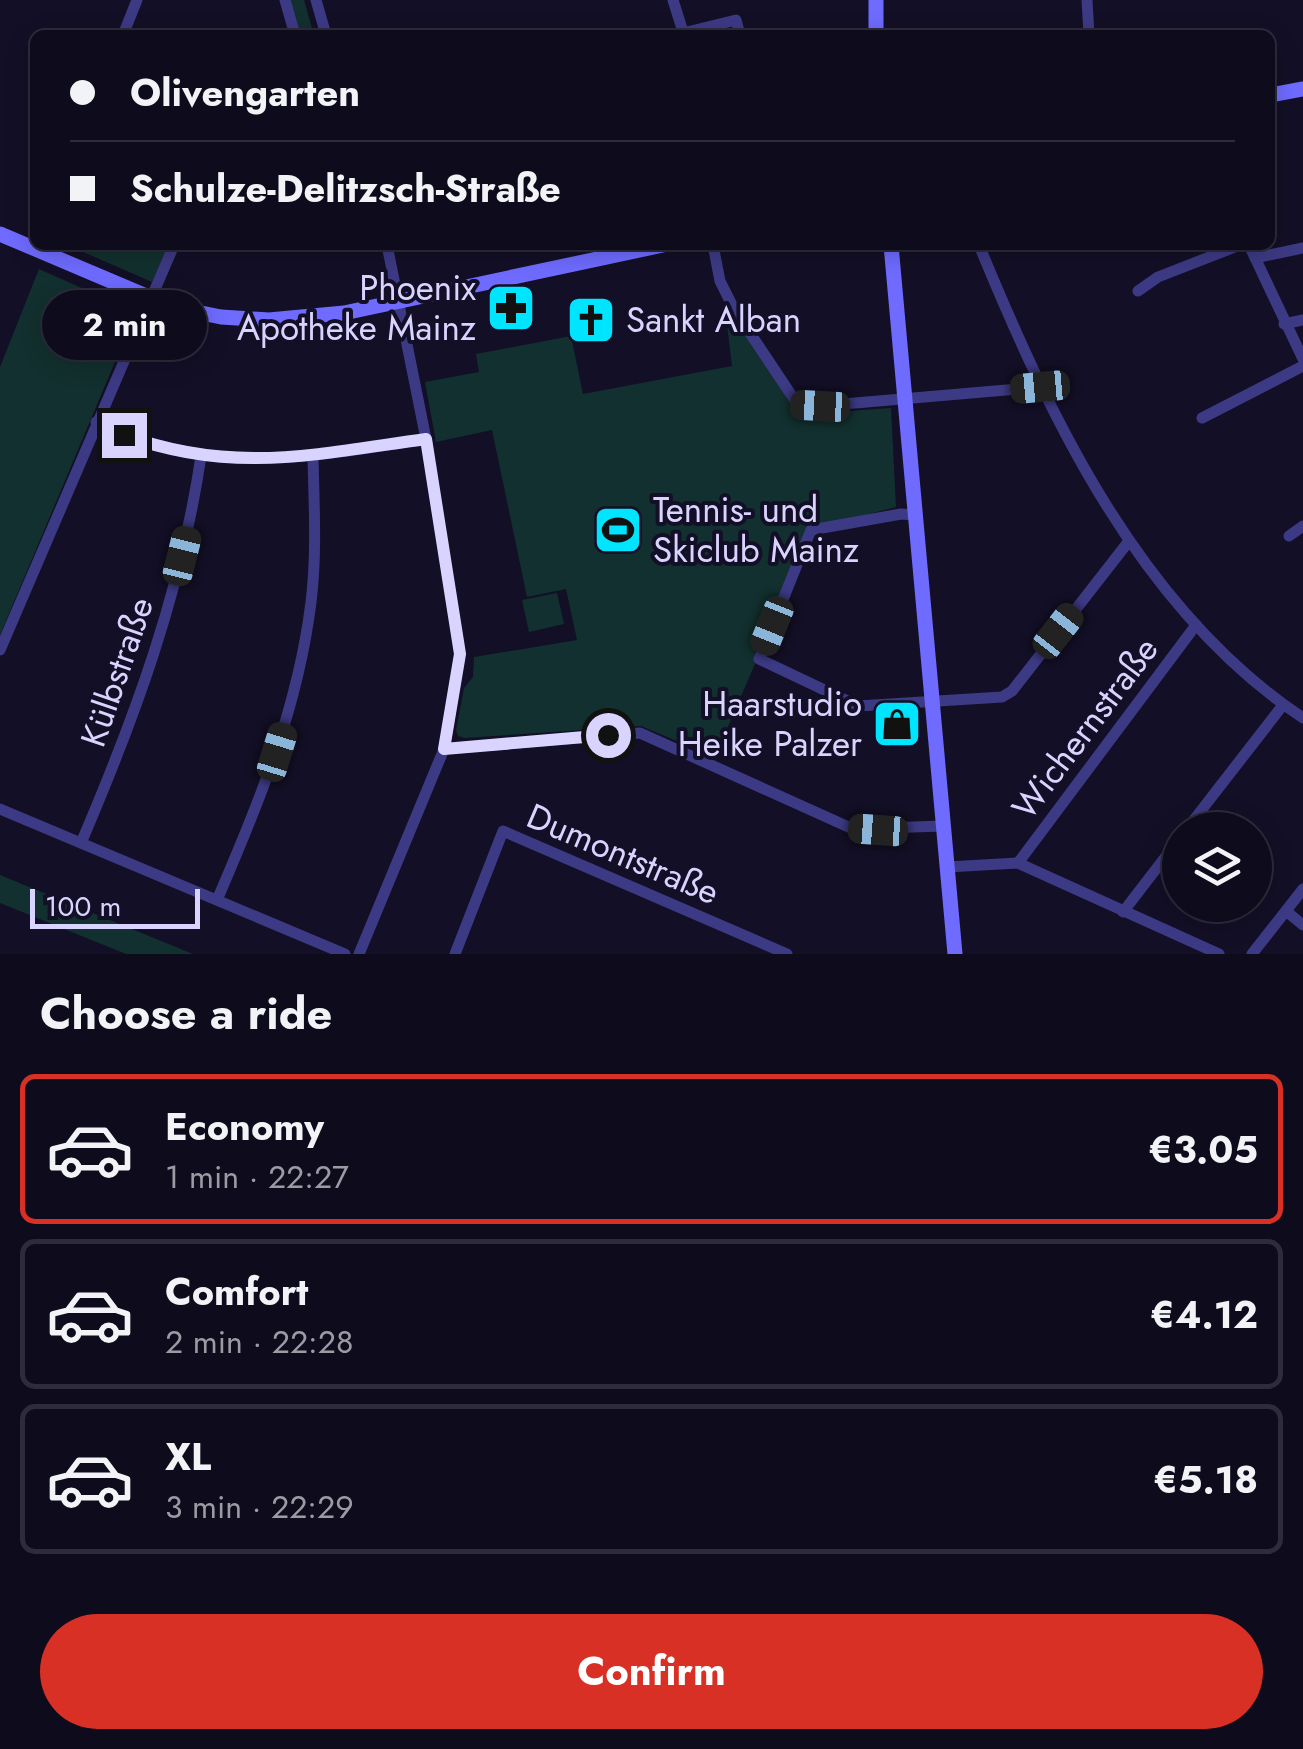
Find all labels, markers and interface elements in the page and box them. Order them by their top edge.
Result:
text: Olivengarten [130,65,360,120]
text: Schulze-Delitzsch-Straße [130,161,561,216]
place label: Phoenix Apotheke Mainz [237,263,476,353]
pharmacy icon: Phoenix Apotheke Mainz [485,282,537,334]
callout: 2 min [42,290,206,360]
church icon: Sankt Alban [565,294,617,346]
place label: Sankt Alban [626,295,801,345]
text: 2 min [82,302,167,348]
car [1009,369,1071,405]
car [789,389,851,423]
route end [102,413,147,458]
place label: Tennis- und Skiclub Mainz [653,485,859,575]
sports icon: Tennis- und Skiclub Mainz [592,504,644,556]
car [160,523,204,589]
street label: Külbstraße [68,590,166,754]
car [747,593,797,659]
car [1028,598,1088,664]
street label: Wichernstraße [1000,627,1170,829]
place label: Haarstudio Heike Palzer [678,679,862,769]
shop icon: Haarstudio Heike Palzer [871,698,923,750]
route start [586,713,631,758]
car [254,719,300,785]
street label: Dumontstraße [519,791,727,917]
map controls [1162,812,1272,922]
button: layers [1162,812,1272,922]
car [847,813,909,847]
scale bar [30,884,200,928]
text: 100 m [45,886,121,927]
text: Choose a ride [40,981,332,1046]
text: Economy [165,1099,324,1154]
icon: car [45,1104,135,1194]
text: €3.05 [1148,1122,1258,1177]
text: 1 min · 22:27 [165,1154,349,1200]
text: Comfort [165,1264,308,1319]
icon: car [45,1269,135,1359]
text: €4.12 [1150,1287,1258,1342]
text: 2 min · 22:28 [165,1319,353,1365]
text: XL [165,1429,211,1484]
icon: car [45,1434,135,1524]
text: €5.18 [1153,1452,1258,1507]
text: 3 min · 22:29 [165,1484,354,1530]
button: Confirm [40,1614,1263,1729]

